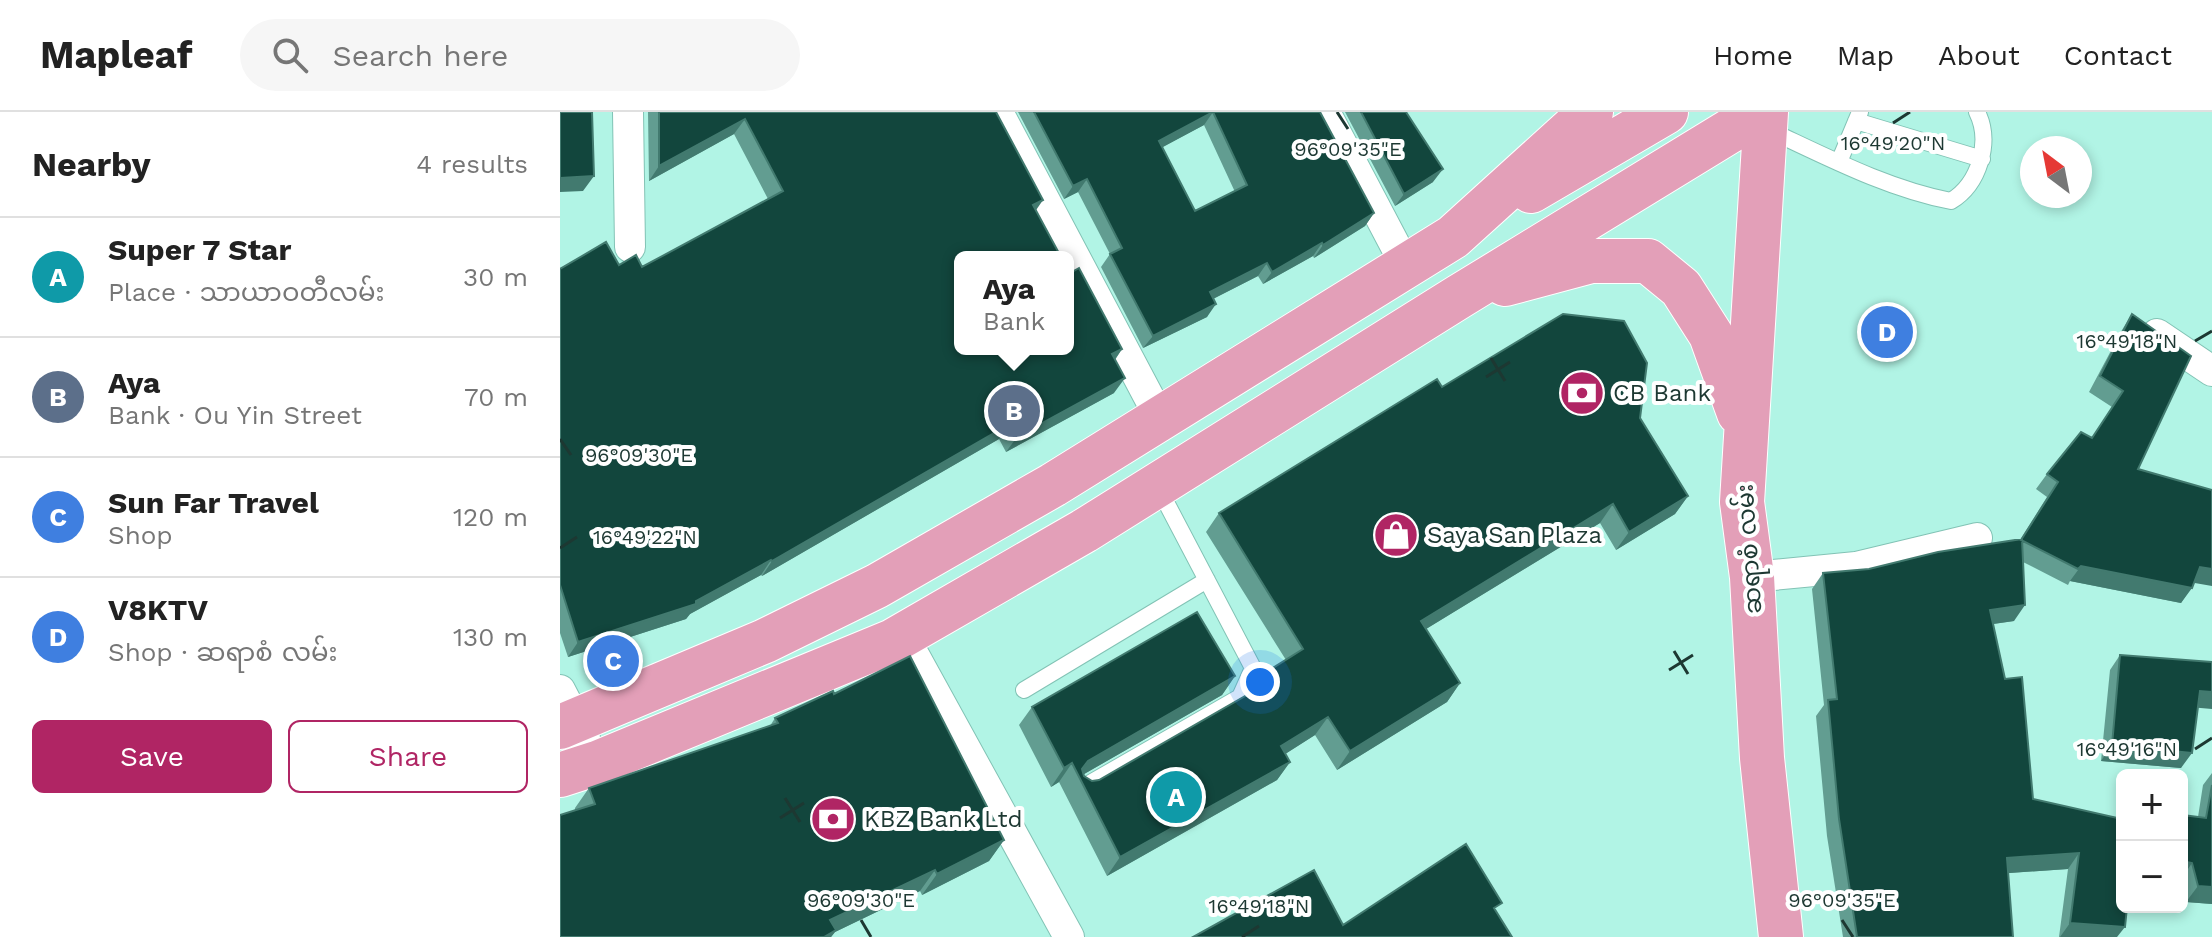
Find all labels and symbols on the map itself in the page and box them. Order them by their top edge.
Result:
text: 16°49'20"N [1841,131,1945,155]
north arrow [2020,136,2092,208]
text: 96°09'35"E [1294,137,1402,161]
pin: D [1861,302,1913,362]
text: 16°49'18"N [2077,329,2177,353]
bank icon: CB Bank [1558,369,1606,417]
place label: CB Bank [1613,379,1711,407]
pin: B [988,381,1040,441]
text: 96°09'30"E [585,443,693,467]
street label: ဆရာစံ လမ်း [1728,483,1773,615]
shop icon: Saya San Plaza [1372,511,1420,559]
place label: Saya San Plaza [1427,521,1602,549]
text: 16°49'22"N [593,525,697,549]
pin: C [587,631,639,691]
your location [1240,662,1280,702]
text: 16°49'16"N [2077,737,2177,761]
pin: A [1150,767,1202,827]
bank icon: KBZ Bank Ltd [809,795,857,843]
place label: KBZ Bank Ltd [864,805,1023,833]
text: 96°09'30"E [807,888,915,912]
text: 96°09'35"E [1788,888,1896,912]
text: 16°49'18"N [1209,894,1309,918]

